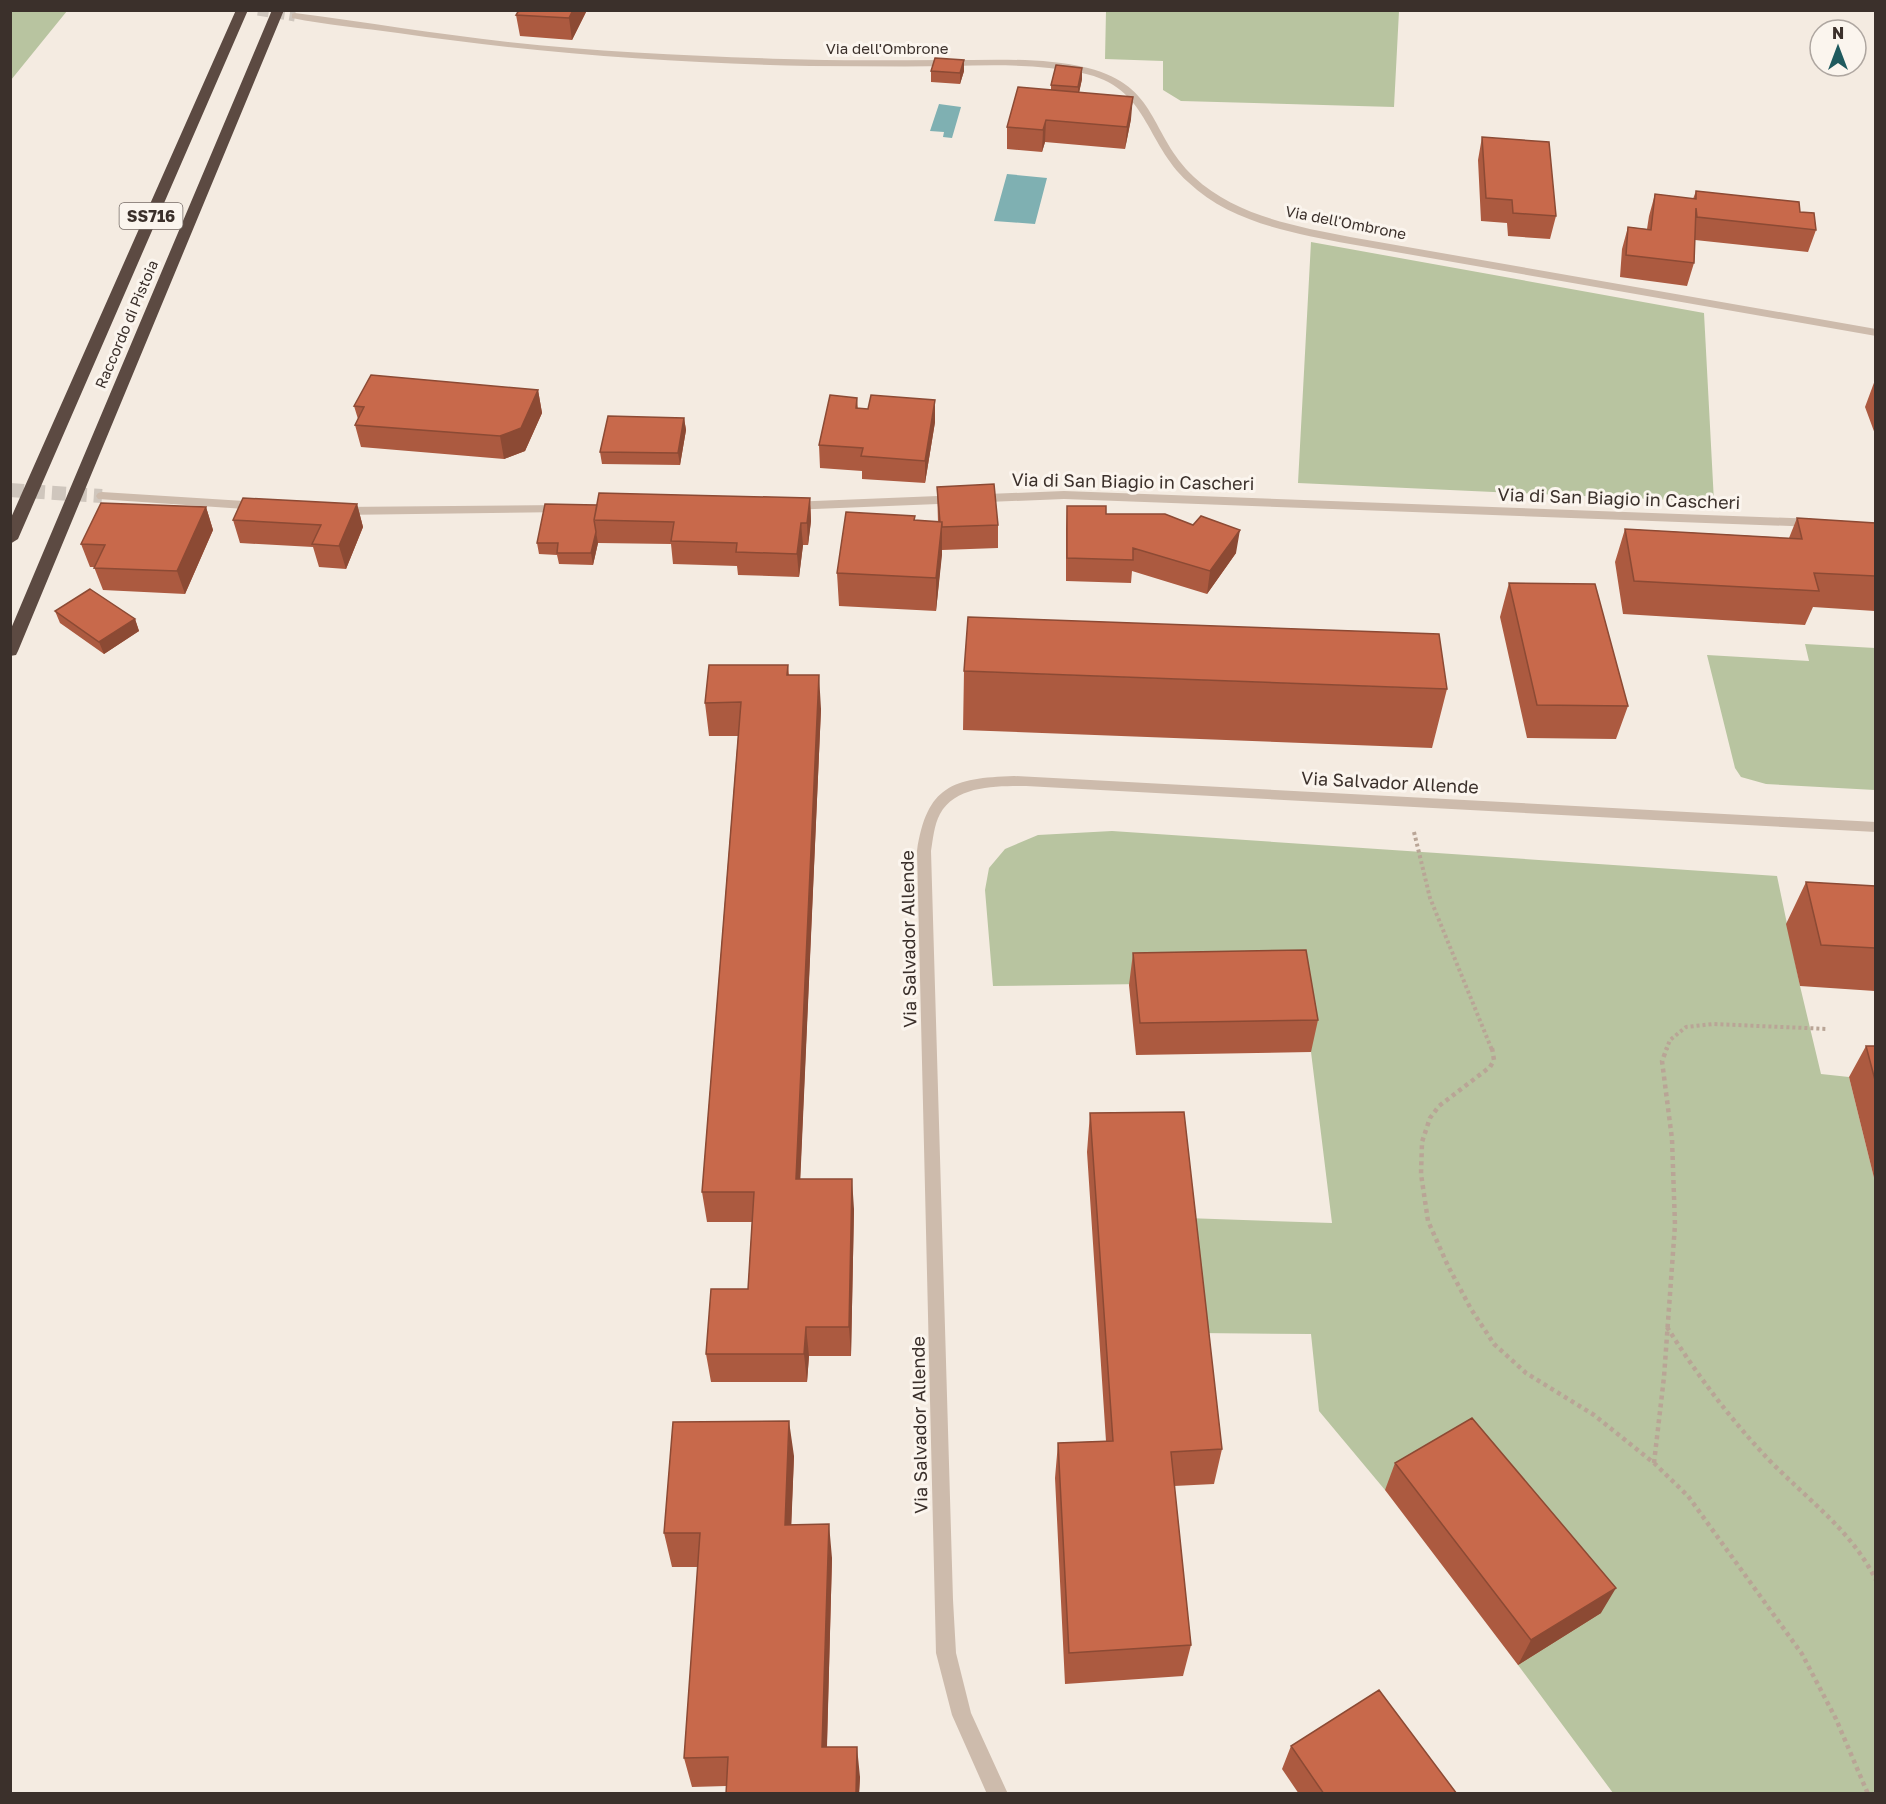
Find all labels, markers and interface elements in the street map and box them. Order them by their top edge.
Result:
north arrow [1808,18,1868,78]
text: N [1832,23,1844,43]
street label: Via dell'Ombrone [826,39,949,57]
street label: Via dell'Ombrone [1284,201,1408,243]
road number: SS716 [120,203,182,229]
street label: Raccordo di Pistoia [91,257,161,391]
street label: Via di San Biagio in Cascheri [1011,468,1255,494]
street label: Via di San Biagio in Cascheri [1497,483,1741,513]
street label: Via Salvador Allende [1301,766,1479,798]
street label: Via Salvador Allende [895,850,921,1028]
street label: Via Salvador Allende [906,1336,932,1514]

